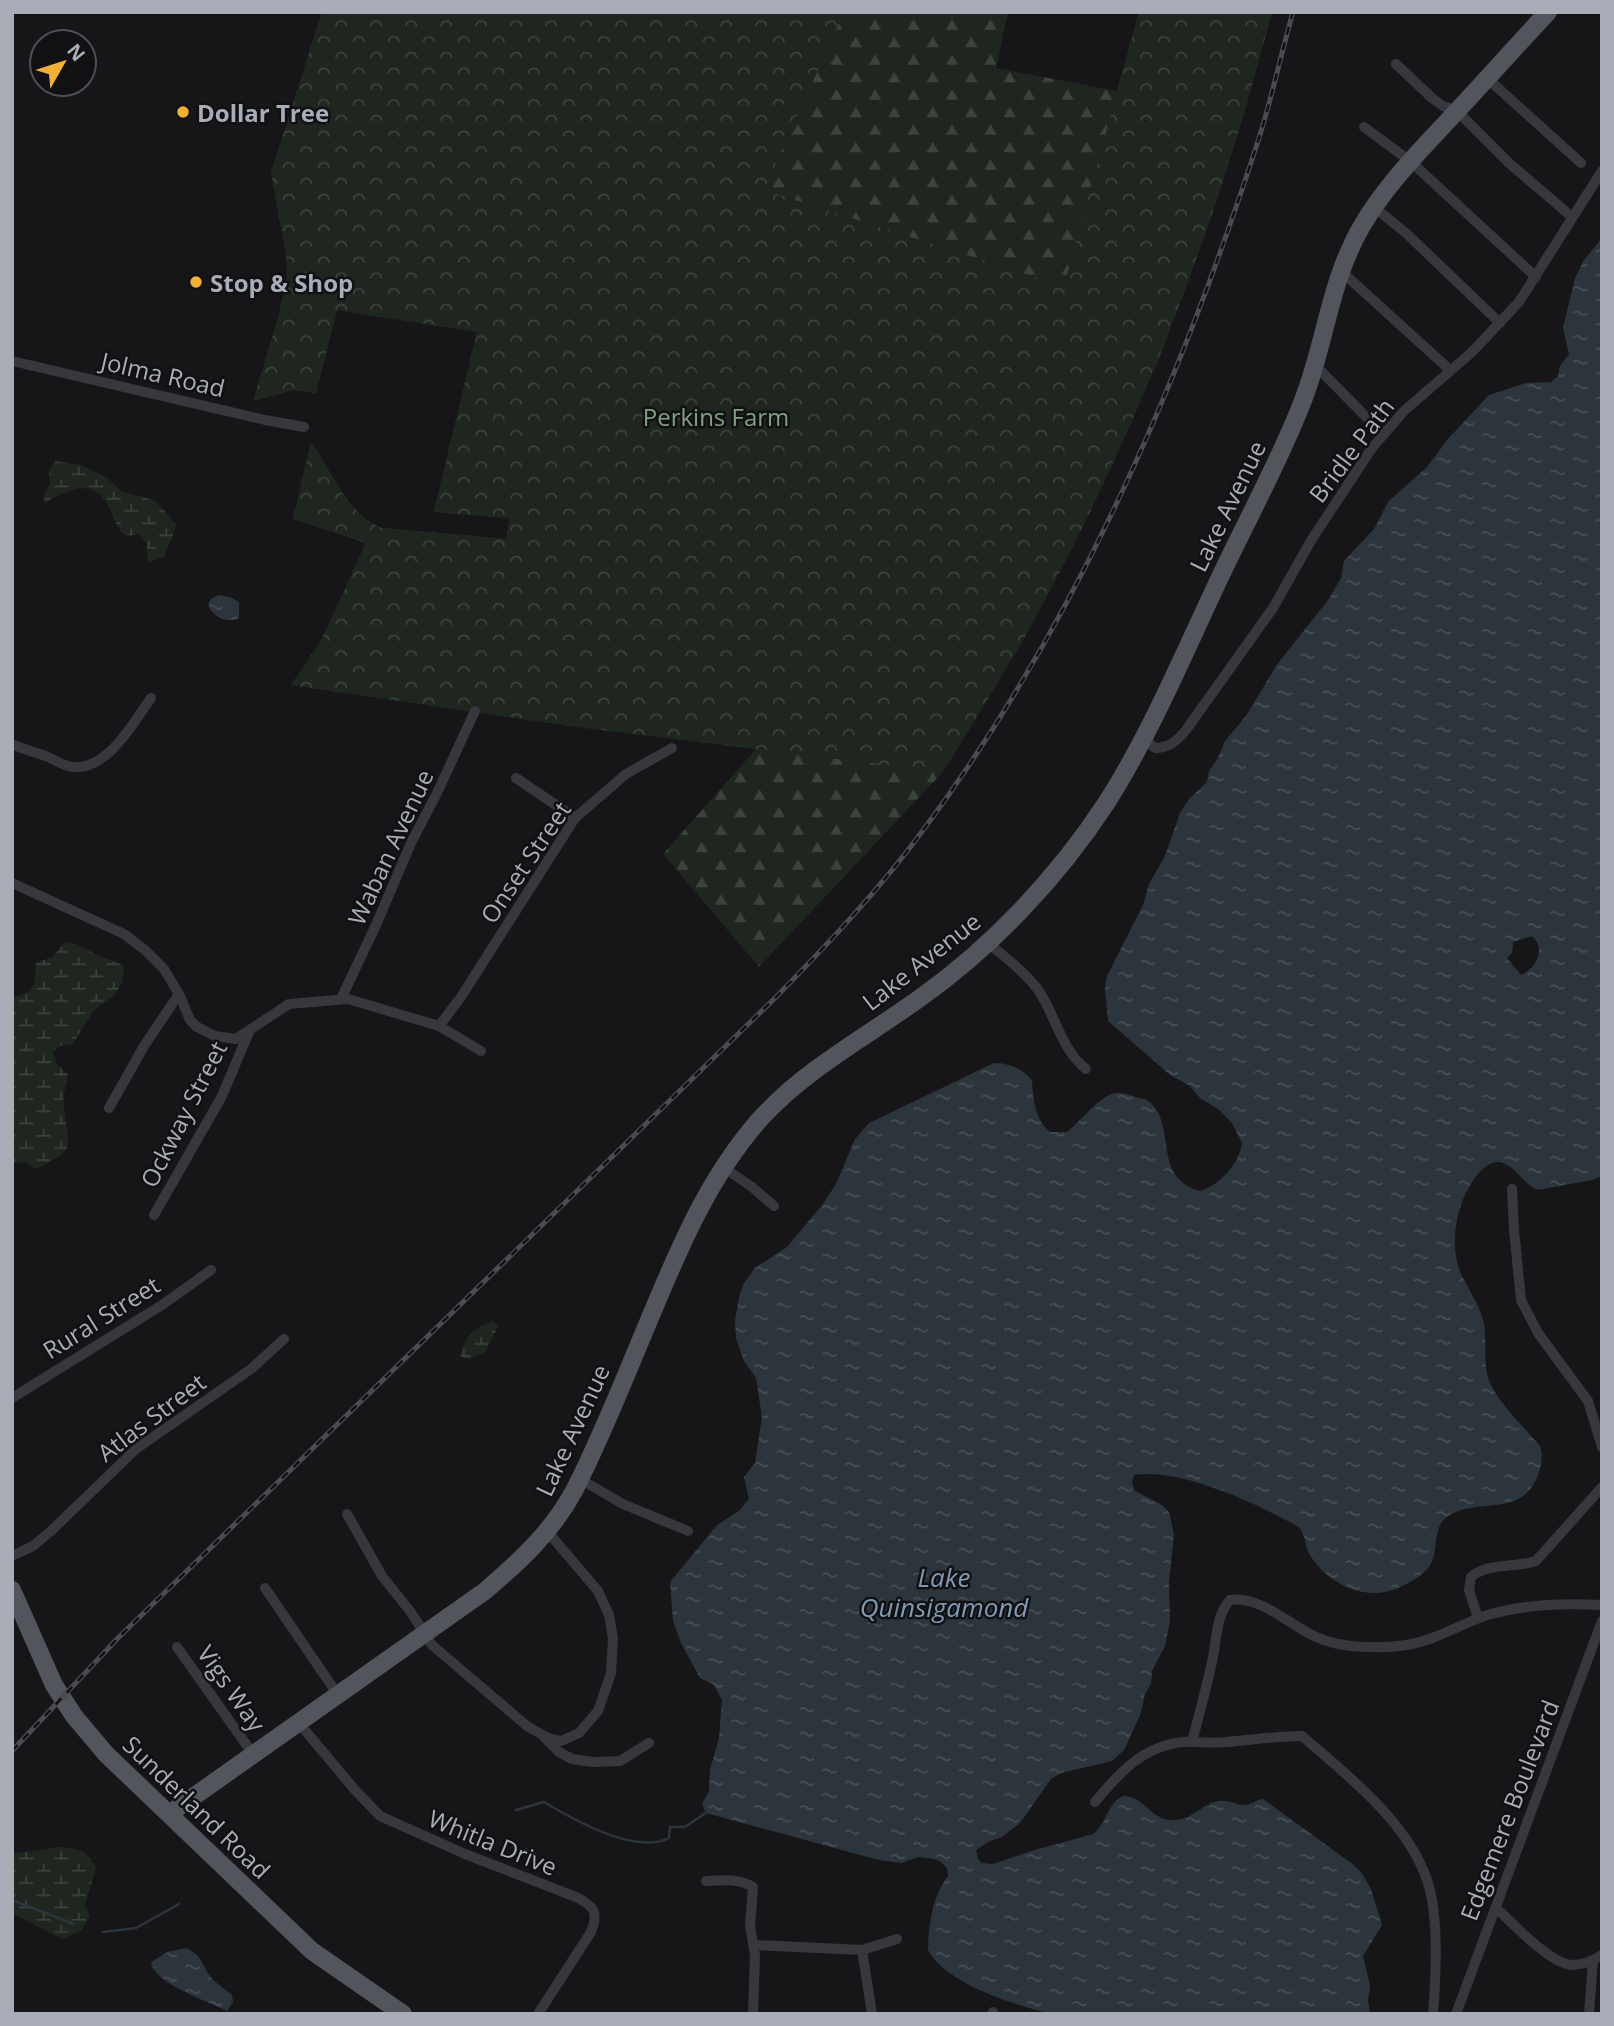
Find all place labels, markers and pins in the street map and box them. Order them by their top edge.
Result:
place label: Dollar Tree [197,96,329,129]
marker: Dollar Tree [175,104,191,120]
place label: Stop & Shop [210,266,353,299]
marker: Stop & Shop [188,274,204,290]

